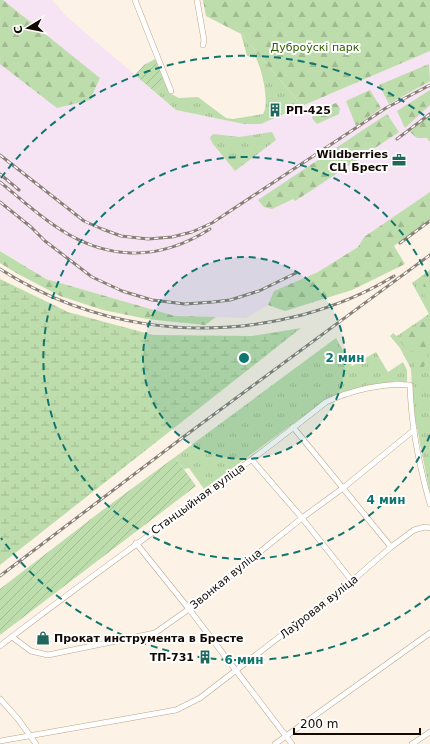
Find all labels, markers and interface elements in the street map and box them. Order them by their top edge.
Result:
north arrow [8,8,48,48]
text: С [12,25,26,35]
park label: Дуброўскі парк [271,41,360,54]
building icon: РП-425 [267,102,283,118]
place label: РП-425 [286,104,331,117]
place label: Wildberries СЦ Брест [316,148,389,174]
office icon: Wildberries СЦ Брест [391,152,407,168]
centre of rings [237,351,251,365]
text: 2 мин [325,351,365,365]
street label: Станцыйная вуліца [149,461,247,537]
text: 4 мин [366,493,406,507]
street label: Звонкая вуліца [188,546,264,612]
street label: Лаўровая вуліца [277,572,361,642]
shop icon: Прокат инструмента в Бресте [35,630,51,646]
place label: Прокат инструмента в Бресте [54,632,244,645]
building icon: ТП-731 [197,649,213,665]
place label: ТП-731 [150,651,194,664]
text: 6 мин [224,653,264,667]
scale bar [294,710,420,736]
text: 200 m [300,717,338,731]

